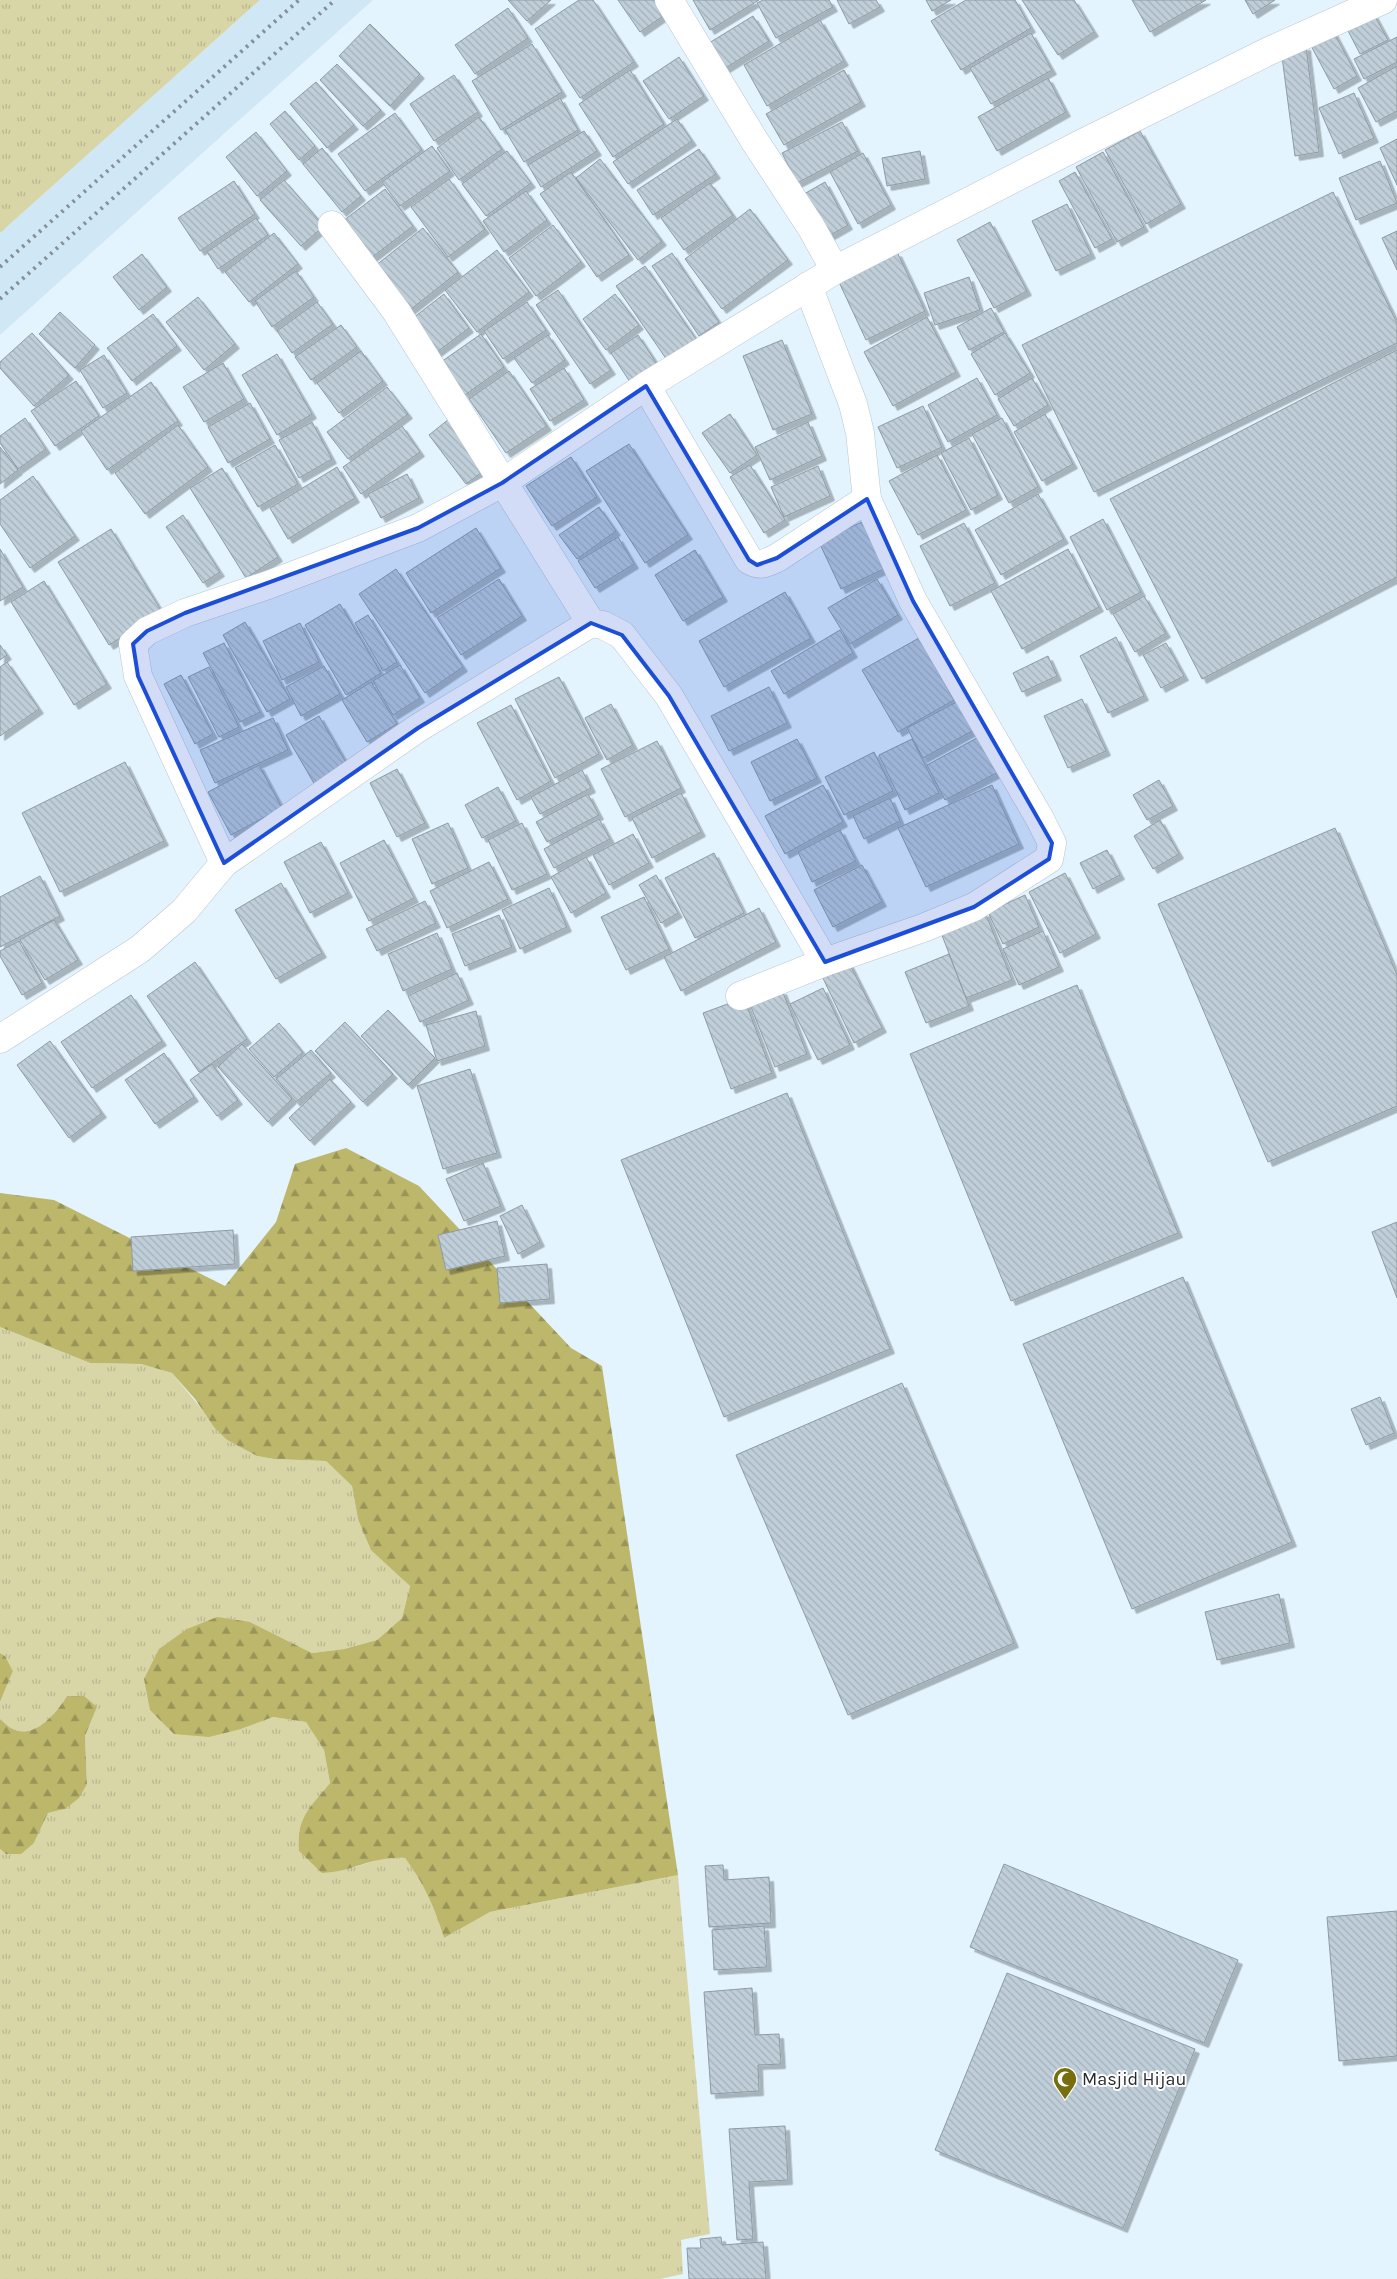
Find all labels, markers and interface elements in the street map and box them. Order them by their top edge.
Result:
mosque icon: Masjid Hijau [1052,2066,1078,2100]
place label: Masjid Hijau [1082,2068,1186,2090]

